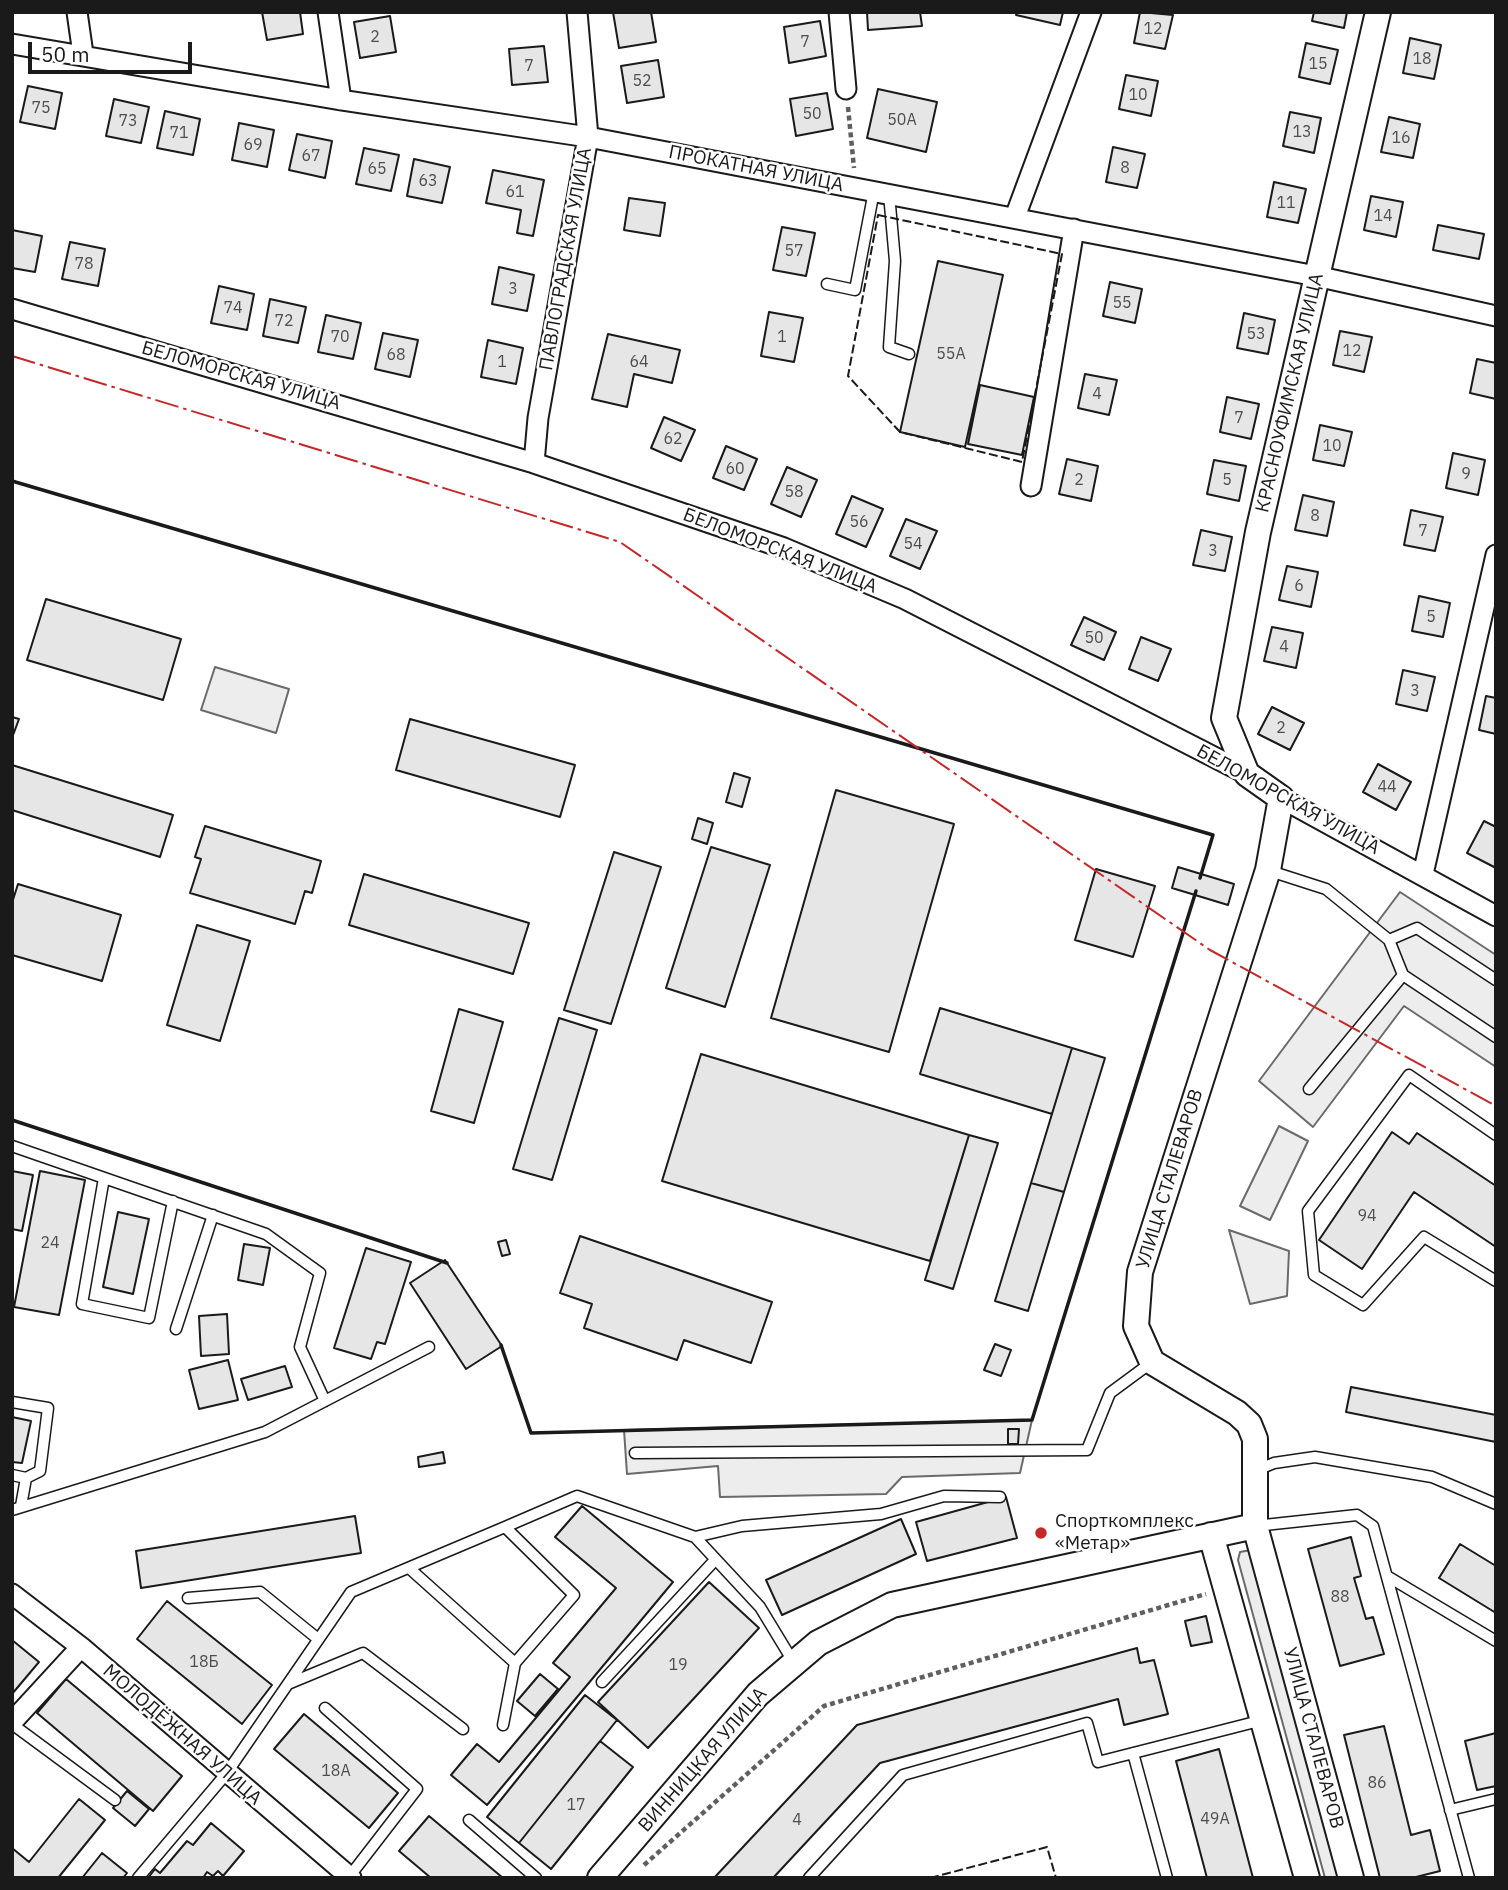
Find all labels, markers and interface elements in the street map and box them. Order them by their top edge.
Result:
house number: 12 [1143,19,1163,39]
house number: 2 [370,27,380,47]
scale bar [32,28,196,72]
house number: 7 [800,32,810,52]
text: 50 m [41,40,90,68]
house number: 18 [1412,49,1432,69]
house number: 15 [1308,54,1328,74]
house number: 7 [524,56,534,76]
house number: 52 [632,71,652,91]
house number: 10 [1128,85,1148,105]
house number: 75 [31,98,51,118]
house number: 50 [802,104,822,124]
house number: 50А [887,110,917,130]
house number: 73 [118,111,138,131]
house number: 13 [1292,122,1312,142]
house number: 71 [169,123,189,143]
house number: 16 [1391,128,1411,148]
house number: 69 [243,135,263,155]
street label: ПРОКАТНАЯ УЛИЦА [667,141,845,197]
house number: 67 [301,146,321,166]
street label: ПАВЛОГРАДСКАЯ УЛИЦА [535,146,597,372]
house number: 8 [1120,158,1130,178]
house number: 65 [367,159,387,179]
house number: 63 [418,171,438,191]
house number: 61 [505,182,525,202]
house number: 11 [1276,193,1296,213]
house number: 14 [1373,206,1393,226]
house number: 57 [784,241,804,261]
house number: 78 [74,254,94,274]
street label: КРАСНОУФИМСКАЯ УЛИЦА [1251,271,1329,515]
house number: 3 [508,279,518,299]
house number: 55 [1112,293,1132,313]
house number: 74 [223,298,243,318]
house number: 72 [274,311,294,331]
house number: 53 [1246,324,1266,344]
house number: 70 [330,327,350,347]
house number: 1 [777,327,787,347]
street label: БЕЛОМОРСКАЯ УЛИЦА [139,337,343,415]
house number: 12 [1342,341,1362,361]
house number: 55А [936,344,966,364]
house number: 68 [386,345,406,365]
house number: 1 [497,352,507,372]
house number: 64 [629,352,649,372]
house number: 4 [1092,384,1102,404]
house number: 7 [1234,408,1244,428]
house number: 62 [663,429,683,449]
house number: 10 [1322,436,1342,456]
house number: 60 [725,459,745,479]
house number: 9 [1461,464,1471,484]
house number: 2 [1074,470,1084,490]
house number: 5 [1222,470,1232,490]
house number: 58 [784,482,804,502]
street label: БЕЛОМОРСКАЯ УЛИЦА [680,503,880,599]
house number: 8 [1310,506,1320,526]
house number: 56 [849,512,869,532]
house number: 7 [1418,521,1428,541]
house number: 54 [903,534,923,554]
house number: 3 [1208,541,1218,561]
house number: 6 [1294,576,1304,596]
house number: 5 [1426,607,1436,627]
house number: 50 [1084,628,1104,648]
house number: 4 [1279,637,1289,657]
house number: 3 [1410,681,1420,701]
house number: 2 [1276,718,1286,738]
street label: БЕЛОМОРСКАЯ УЛИЦА [1192,740,1384,860]
house number: 44 [1377,777,1397,797]
street label: УЛИЦА СТАЛЕВАРОВ [1132,1086,1208,1272]
house number: 94 [1357,1206,1377,1226]
house number: 24 [40,1233,60,1253]
place label: Спорткомплекс «Метар» [1055,1511,1194,1555]
marker: Спорткомплекс «Метар» [1033,1525,1049,1541]
house number: 88 [1330,1587,1350,1607]
street label: УЛИЦА СТАЛЕВАРОВ [1278,1645,1348,1831]
house number: 18Б [189,1652,219,1672]
house number: 19 [668,1655,688,1675]
street label: МОЛОДЁЖНАЯ УЛИЦА [98,1660,266,1810]
street label: ВИННИЦКАЯ УЛИЦА [634,1683,772,1837]
house number: 18А [321,1761,351,1781]
house number: 86 [1367,1773,1387,1793]
house number: 17 [566,1795,586,1815]
house number: 49А [1200,1809,1230,1829]
house number: 4 [792,1810,802,1830]

